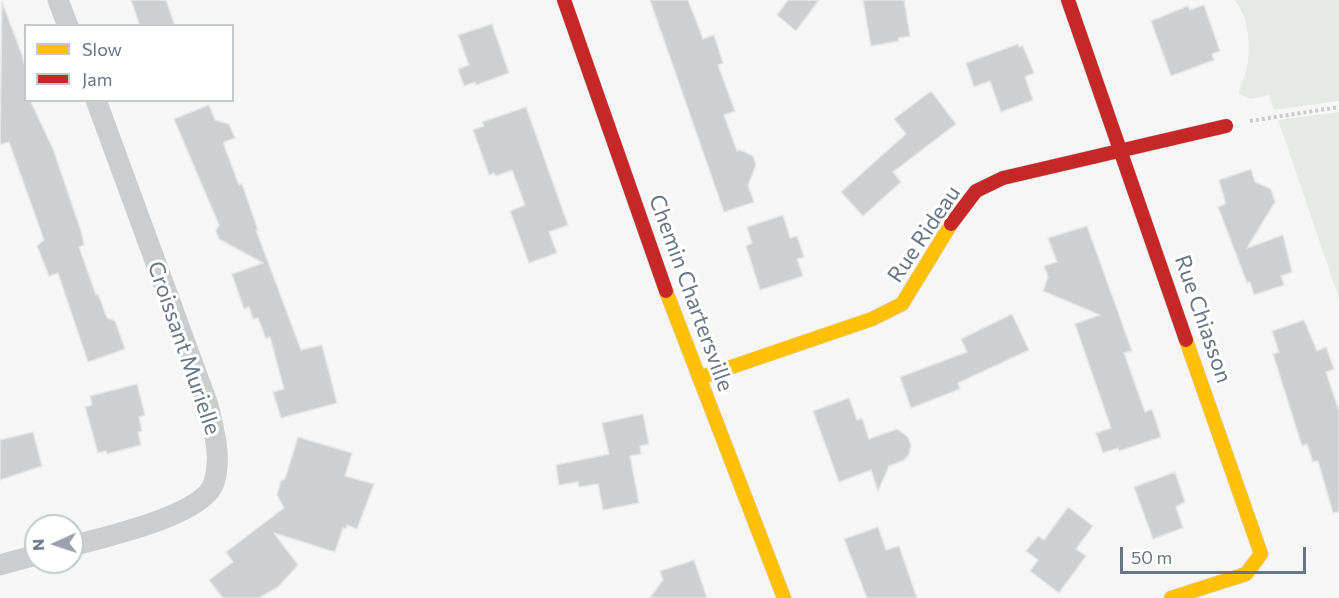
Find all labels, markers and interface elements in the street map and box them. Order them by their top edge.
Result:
legend [24,24,234,102]
text: Slow [82,38,122,60]
text: Jam [82,68,112,90]
street label: Rue Rideau [882,181,966,287]
street label: Chemin Chartersville [643,191,739,395]
street label: Rue Chiasson [1169,252,1237,386]
street label: Croissant Murielle [142,258,226,438]
north arrow [24,514,84,574]
scale bar [1123,535,1309,573]
text: N [28,538,47,551]
text: 50 m [1131,546,1172,568]

